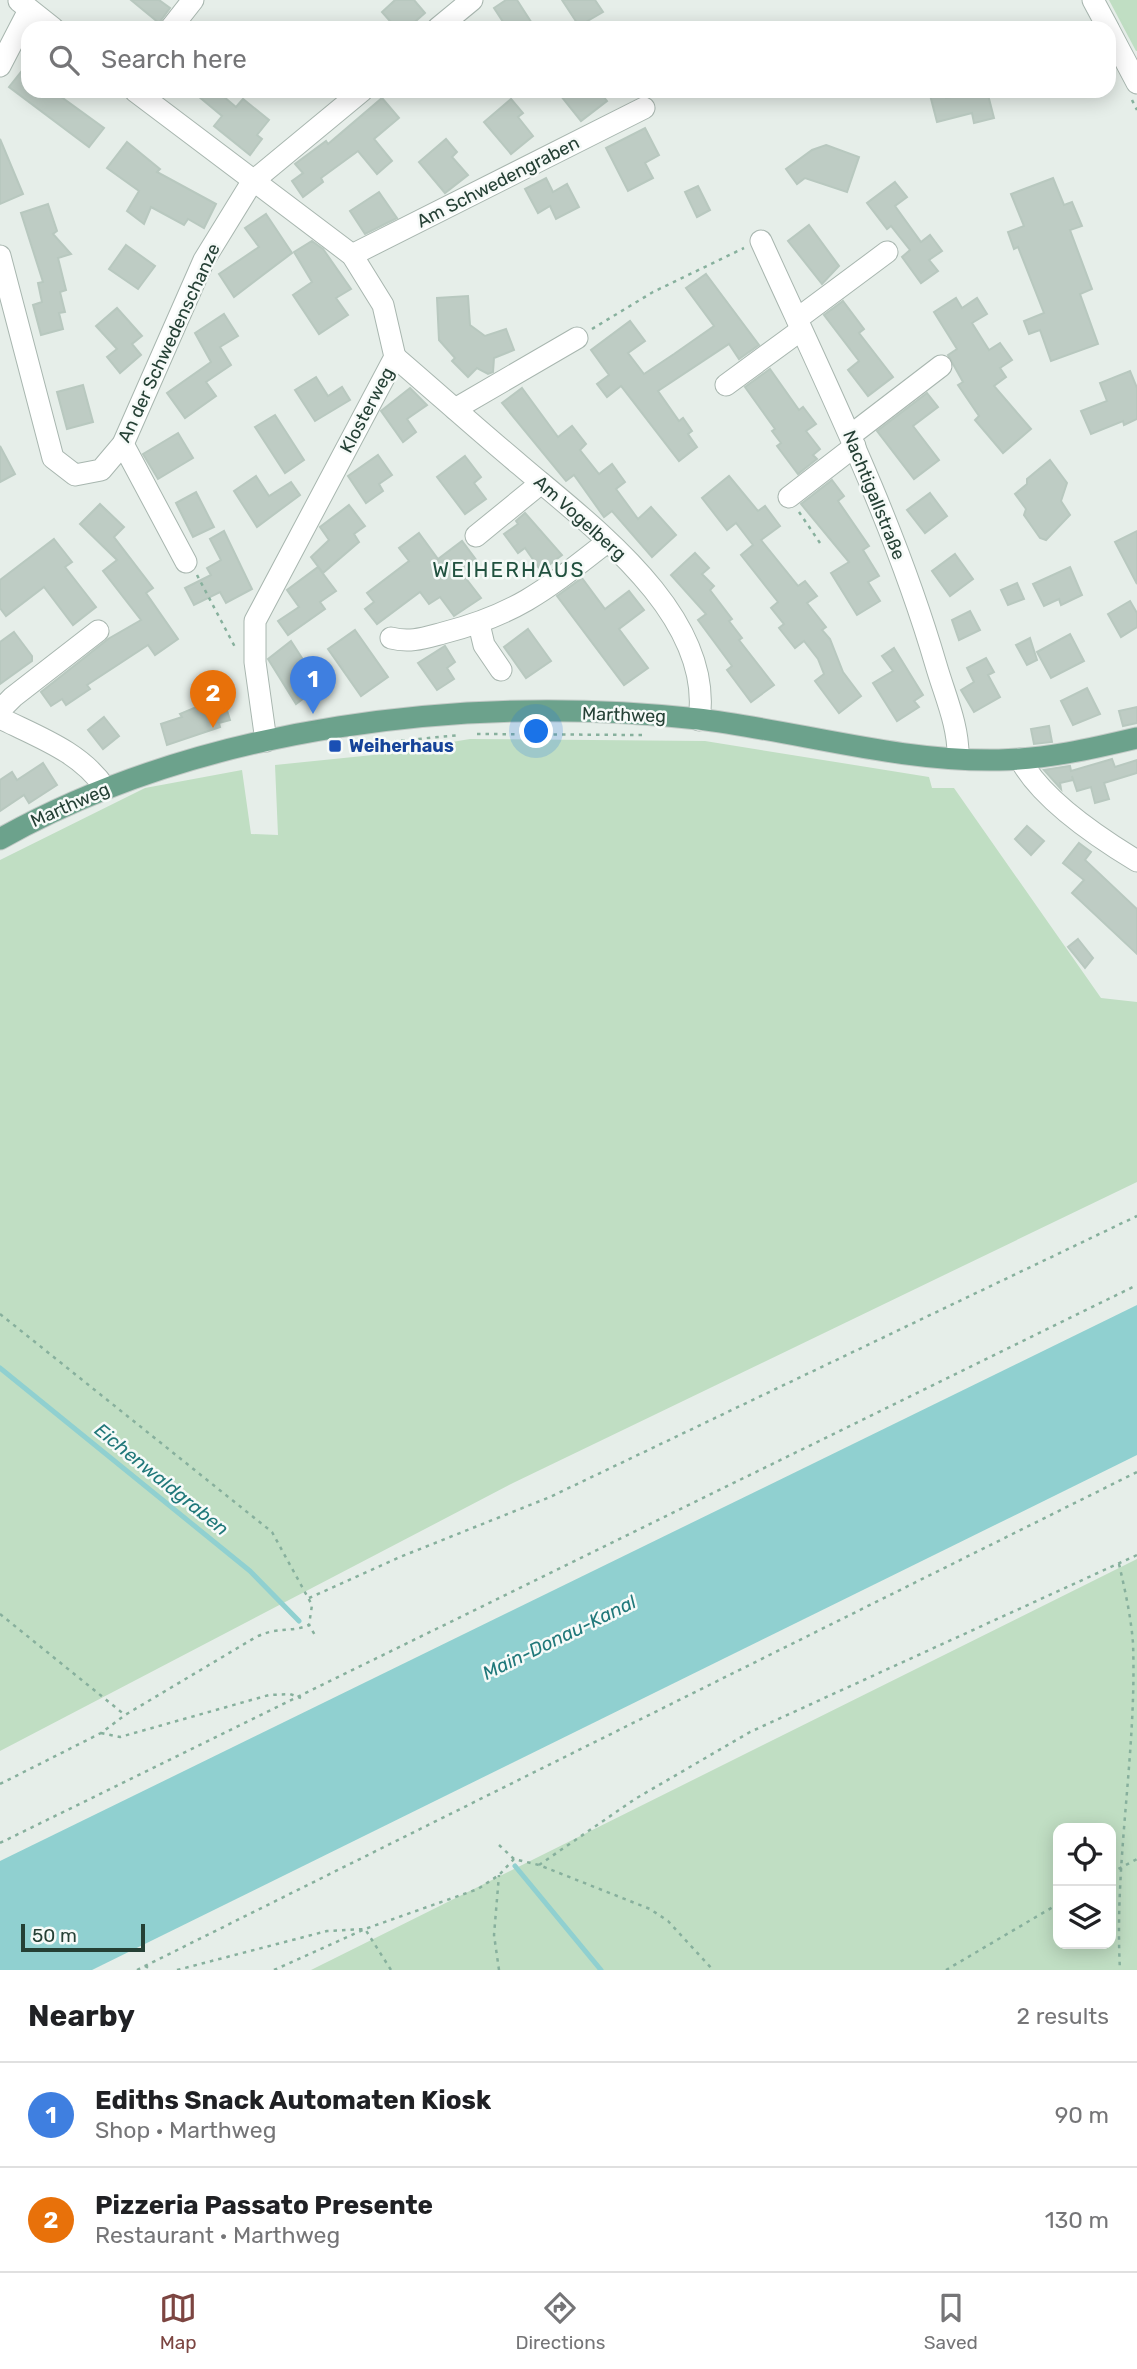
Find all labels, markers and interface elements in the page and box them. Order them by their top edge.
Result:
search box [21,21,1116,98]
icon: search [45,41,83,79]
text: Search here [101,44,247,75]
street label: Am Schwedengraben [413,131,583,233]
street label: An der Schwedenschanze [113,240,225,446]
street label: Klosterweg [335,363,399,457]
street label: Nachtigallstraße [838,427,910,563]
street label: Am Vogelberg [529,471,631,565]
district label: WEIHERHAUS [432,557,586,582]
pin: 1 [290,656,336,714]
pin: 2 [190,670,236,728]
street label: Marthweg [582,703,666,727]
your location [519,714,553,748]
place label: Weiherhaus [349,735,454,757]
marker: Weiherhaus [327,738,343,754]
street label: Marthweg [27,778,113,832]
water label: Eichenwaldgraben [90,1418,233,1540]
water label: Main-Donau-Kanal [479,1590,640,1685]
map controls [1053,1823,1116,1949]
button: locate [1053,1823,1116,1886]
button: layers [1053,1886,1116,1949]
scale bar [21,1921,145,1953]
text: 50 m [32,1924,77,1947]
text: Nearby [28,1998,135,2034]
text: 2 results [1017,2002,1109,2030]
text: Ediths Snack Automaten Kiosk [95,2085,491,2116]
text: 1 [45,2101,57,2129]
text: 90 m [1055,2101,1109,2129]
text: Shop · Marthweg [95,2116,276,2144]
text: Pizzeria Passato Presente [95,2190,433,2221]
text: 2 [44,2206,58,2234]
text: 130 m [1045,2206,1109,2234]
text: Restaurant · Marthweg [95,2221,340,2249]
tab: Map [159,2289,197,2354]
tab: Directions [515,2289,605,2354]
tab: Saved [924,2289,978,2354]

